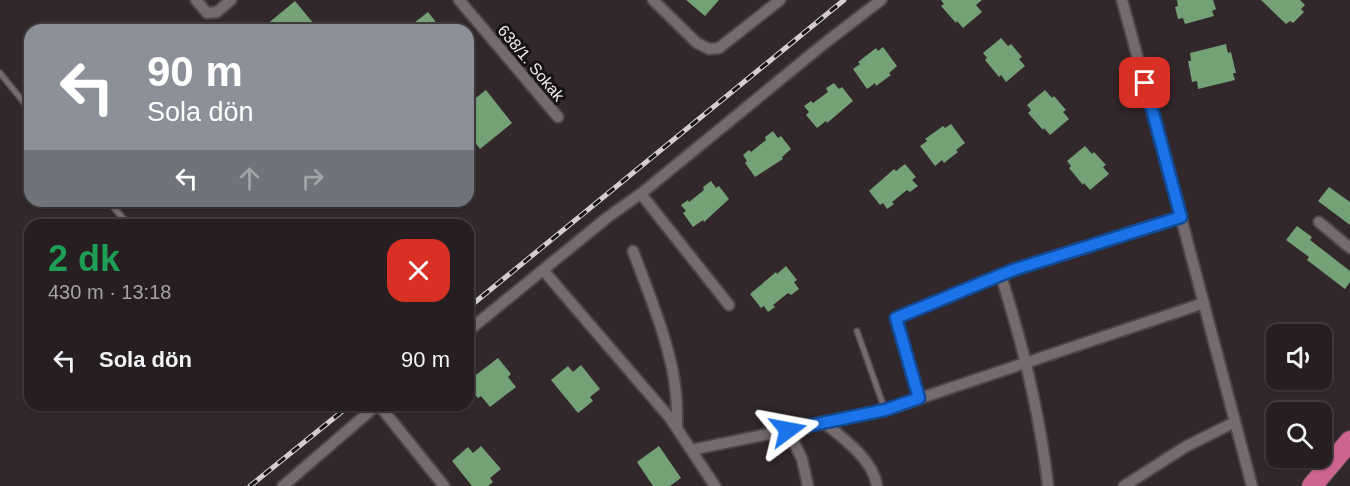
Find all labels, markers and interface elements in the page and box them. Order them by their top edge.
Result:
street label: 638/1. Sokak [494,22,568,105]
icon: left [48,48,126,126]
text: 90 m [147,48,243,95]
pin [1119,57,1170,108]
icon: arrive [1128,66,1161,99]
text: Sola dön [147,97,254,127]
icon: left [170,162,203,195]
icon: ahead [233,162,266,195]
icon: right [296,162,329,195]
text: 2 dk [48,238,120,279]
button: close [387,239,450,302]
text: 430 m · 13:18 [48,281,171,303]
map controls [1266,324,1332,468]
button: sound [1266,324,1332,390]
icon: left [48,344,81,377]
text: Sola dön [99,347,192,372]
text: 90 m [401,347,450,372]
position arrow [756,398,820,462]
button: search [1266,402,1332,468]

